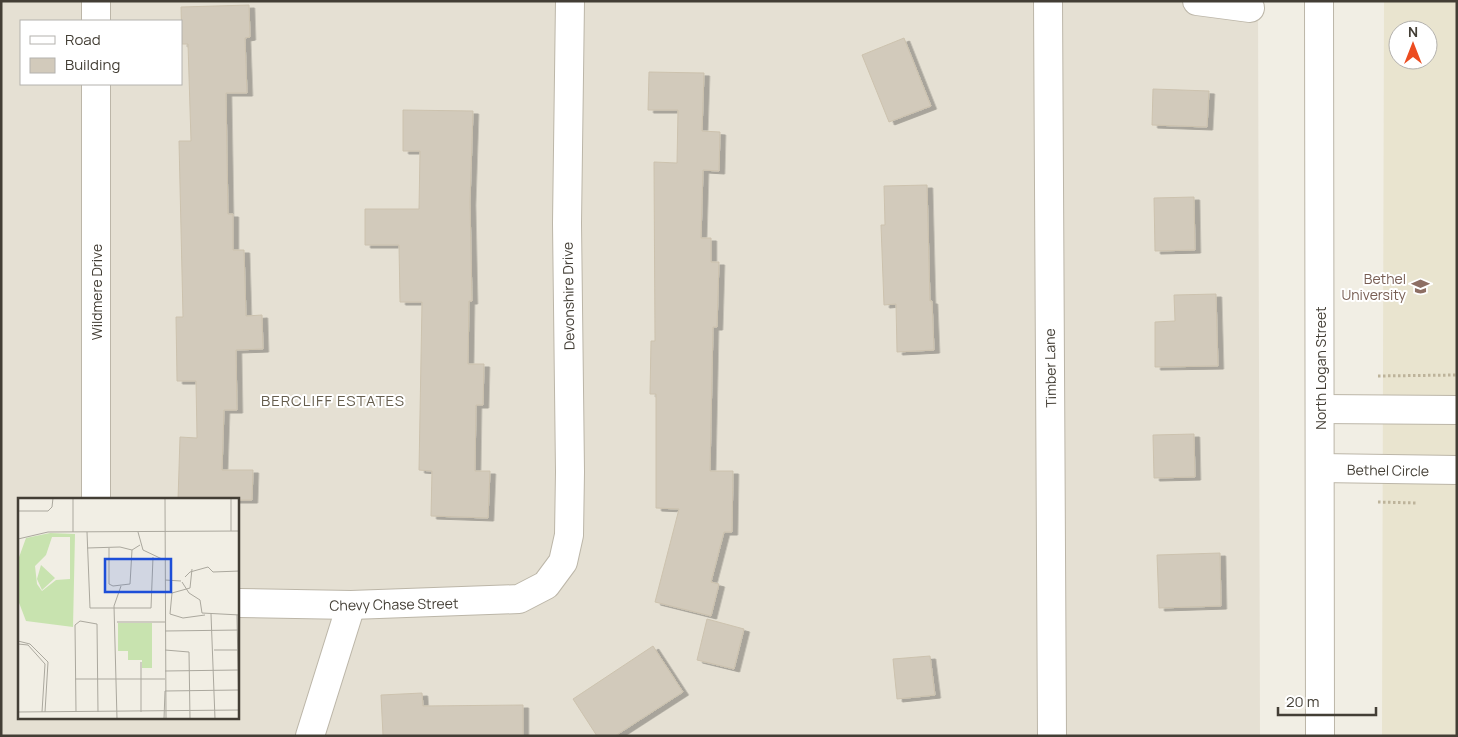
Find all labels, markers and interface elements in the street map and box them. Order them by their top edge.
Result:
legend [20,20,182,85]
north arrow [1388,20,1438,70]
text: N [1408,22,1418,41]
text: Road [65,29,101,50]
text: Building [65,54,120,75]
street label: Devonshire Drive [558,242,578,350]
street label: Wildmere Drive [87,244,106,340]
place label: Bethel University [1341,269,1407,304]
school or university icon: Bethel University [1410,276,1430,296]
street label: North Logan Street [1311,306,1330,430]
street label: Timber Lane [1040,328,1060,408]
district label: BERCLIFF ESTATES [261,390,405,411]
street label: Bethel Circle [1347,460,1429,480]
inset map [18,498,239,720]
street label: Chevy Chase Street [329,593,459,615]
scale bar [1278,684,1376,716]
text: 20 m [1286,691,1319,712]

